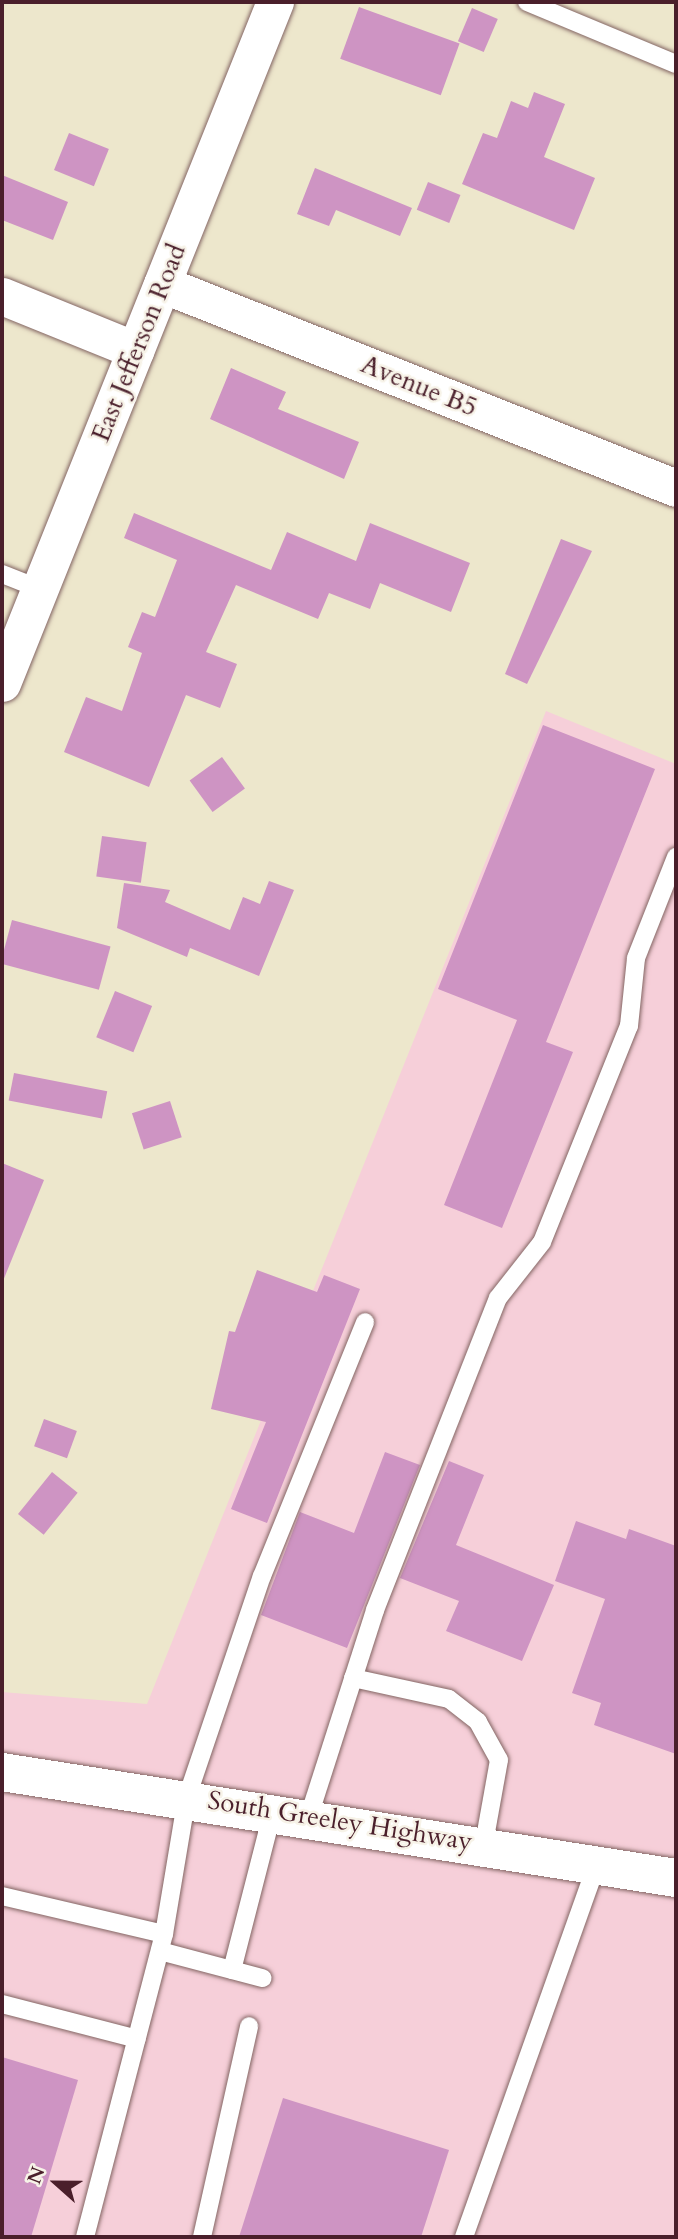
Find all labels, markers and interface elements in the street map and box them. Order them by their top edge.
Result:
street label: East Jefferson Road [85,240,193,446]
street label: Avenue B5 [356,349,482,423]
street label: South Greeley Highway [206,1785,474,1857]
north arrow [21,2148,91,2218]
text: N [21,2163,51,2188]

